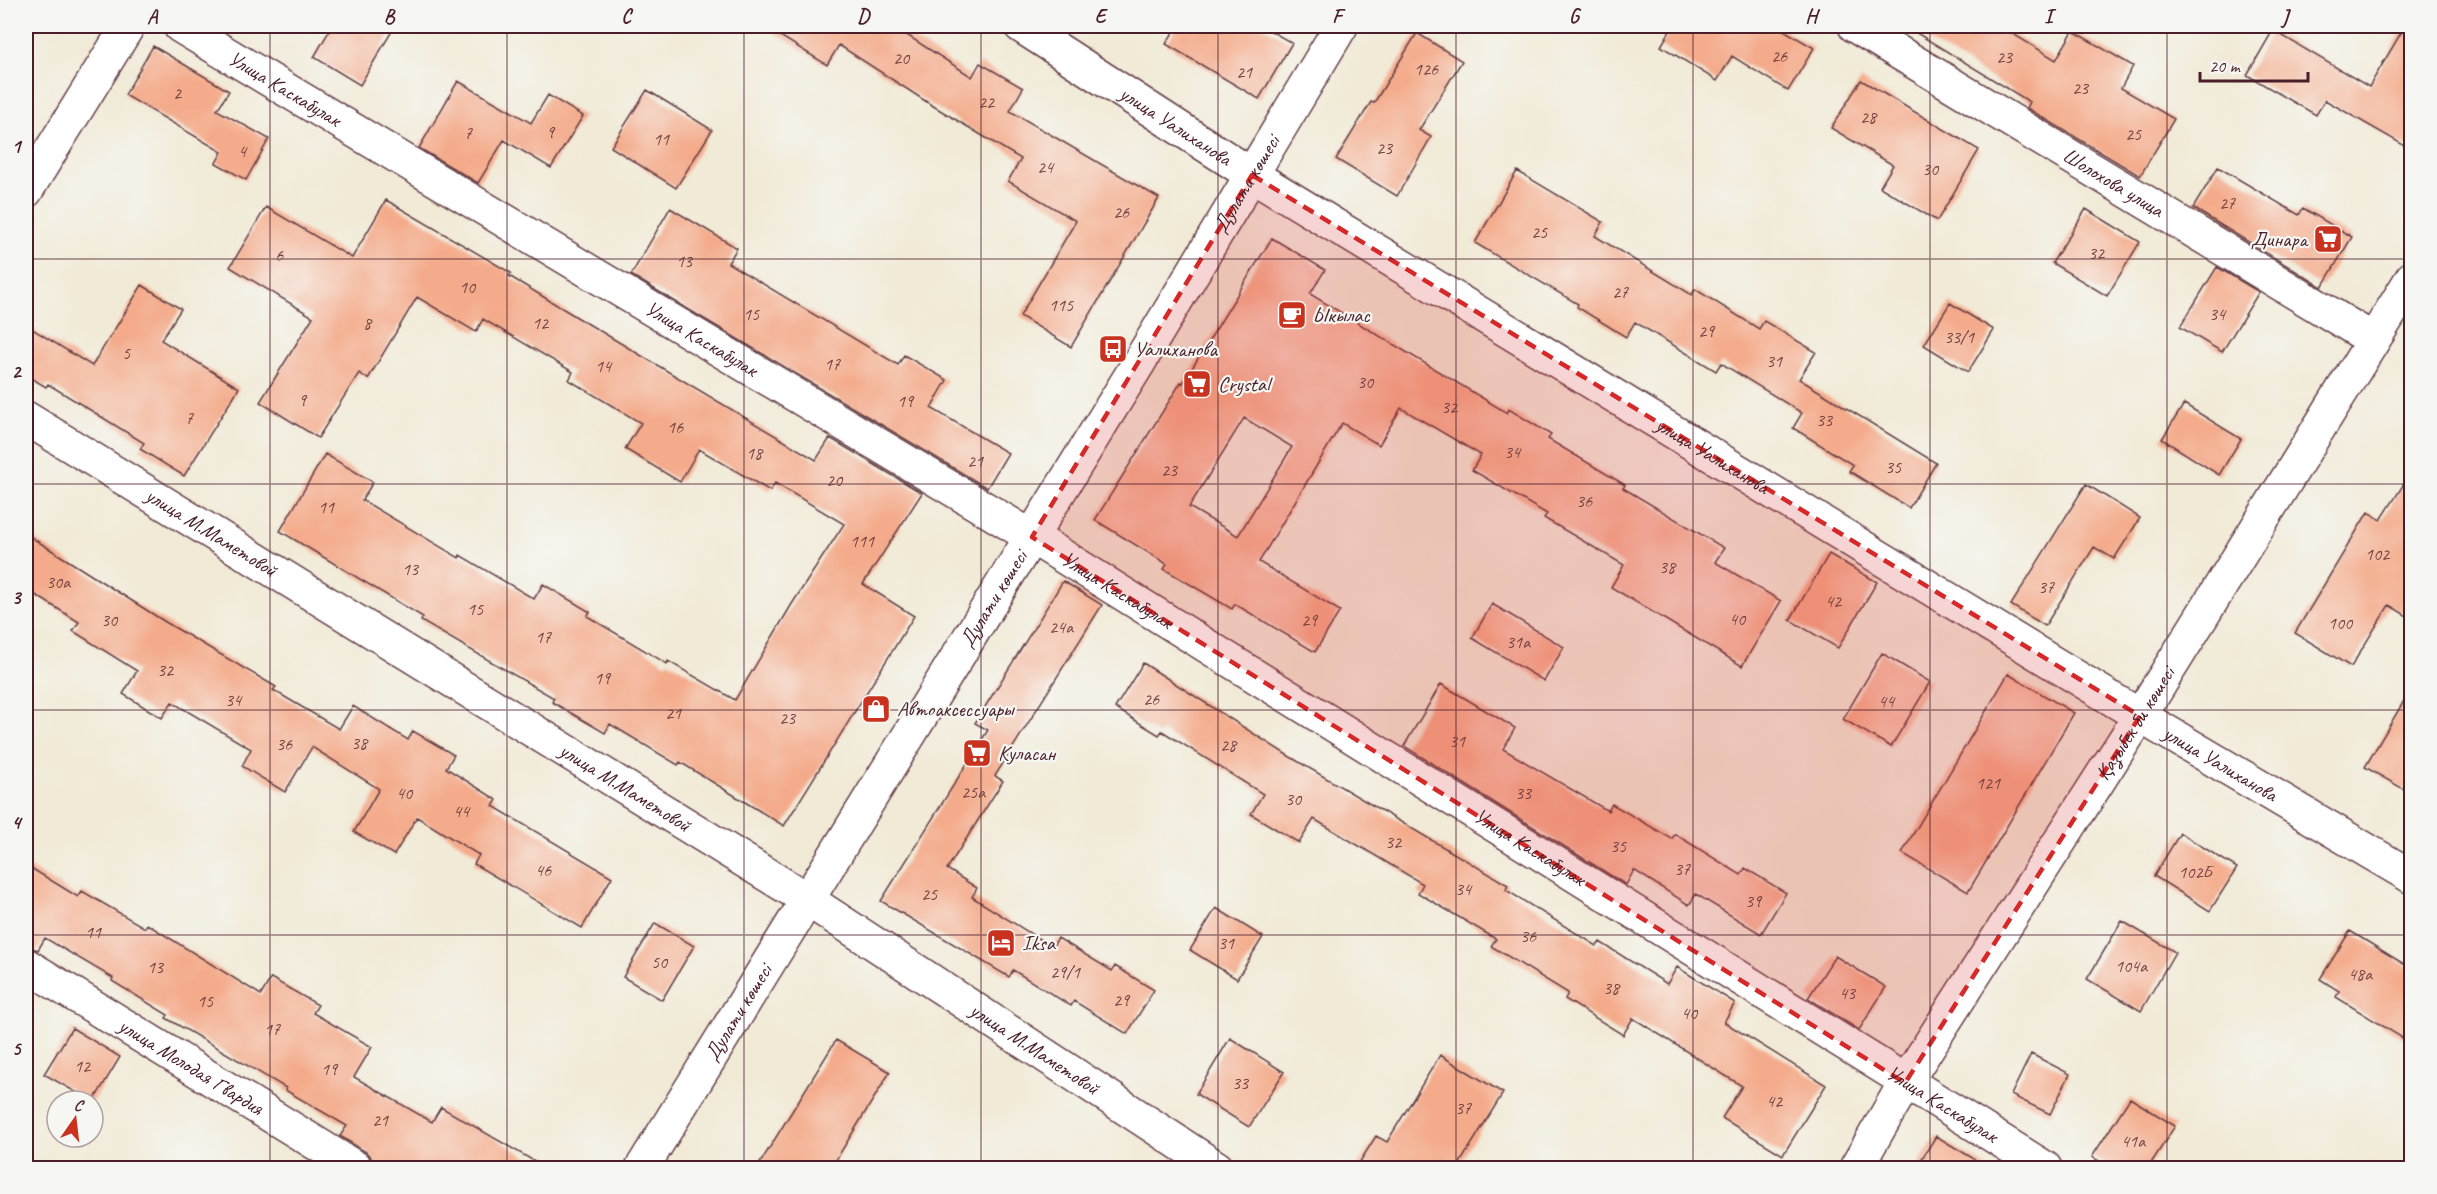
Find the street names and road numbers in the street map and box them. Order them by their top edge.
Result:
street label: Улица Каскабулак [224,45,348,134]
street label: улица Уалиханова [1113,79,1238,172]
street label: Дулати көшесі [1207,128,1287,237]
street label: Шолохова улица [2058,142,2170,224]
street label: Улица Каскабулак [640,295,764,384]
street label: улица Уалиханова [1649,410,1775,501]
street label: улица М.Маметовой [139,481,283,583]
street label: Дулати көшесі [954,543,1035,652]
street label: Улица Каскабулак [1057,546,1180,636]
street label: Қазыбек би көшесі [2089,659,2182,785]
street label: улица Уалиханова [2157,719,2283,808]
street label: улица М.Маметовой [553,736,697,838]
street label: Улица Каскабулак [1469,803,1592,893]
street label: Дулати көшесі [698,956,779,1065]
street label: улица М.Маметовой [964,996,1106,1101]
street label: улица Молодая Гвардия [112,1011,270,1122]
street label: Улица Каскабулак [1882,1060,2005,1150]

